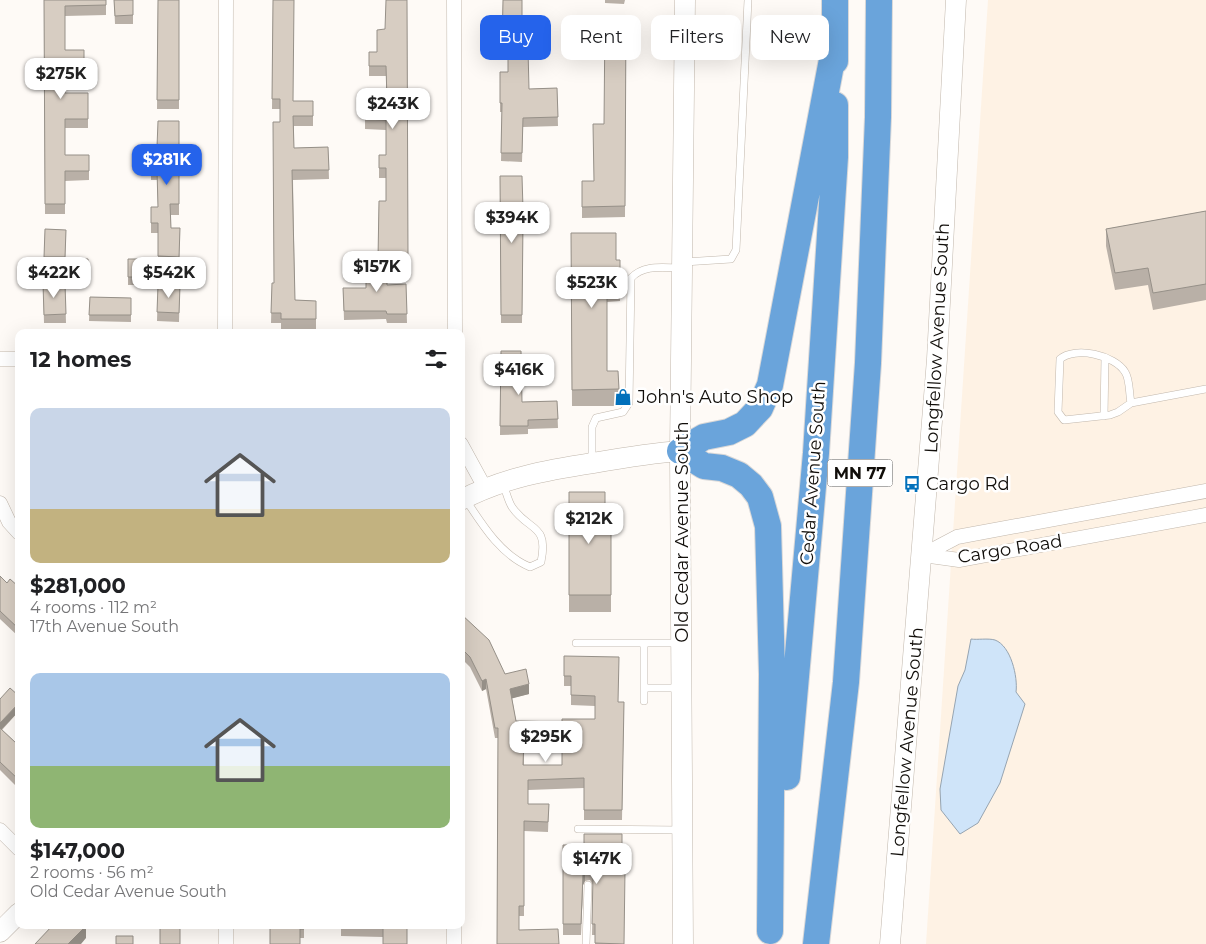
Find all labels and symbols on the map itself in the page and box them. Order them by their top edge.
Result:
pin: $275K [26,58,96,100]
pin: $243K [358,88,428,130]
pin: $281K [132,144,202,186]
pin: $394K [477,202,547,244]
street label: Longfellow Avenue South [920,222,954,454]
pin: $157K [342,250,412,293]
pin: $422K [19,256,89,299]
pin: $542K [134,256,204,299]
pin: $523K [557,266,627,309]
pin: $416K [484,354,554,396]
street label: Cedar Avenue South [796,380,830,566]
place label: John's Auto Shop [636,386,793,408]
shop icon: John's Auto Shop [613,387,633,407]
street label: Old Cedar Avenue South [671,421,693,643]
road number: MN 77 [828,459,892,486]
place label: Cargo Rd [926,473,1010,495]
bus stop icon: Cargo Rd [902,474,922,494]
pin: $212K [554,502,624,545]
street label: Cargo Road [956,530,1064,568]
street label: Longfellow Avenue South [886,626,928,858]
pin: $295K [511,720,581,763]
pin: $147K [562,842,632,885]

